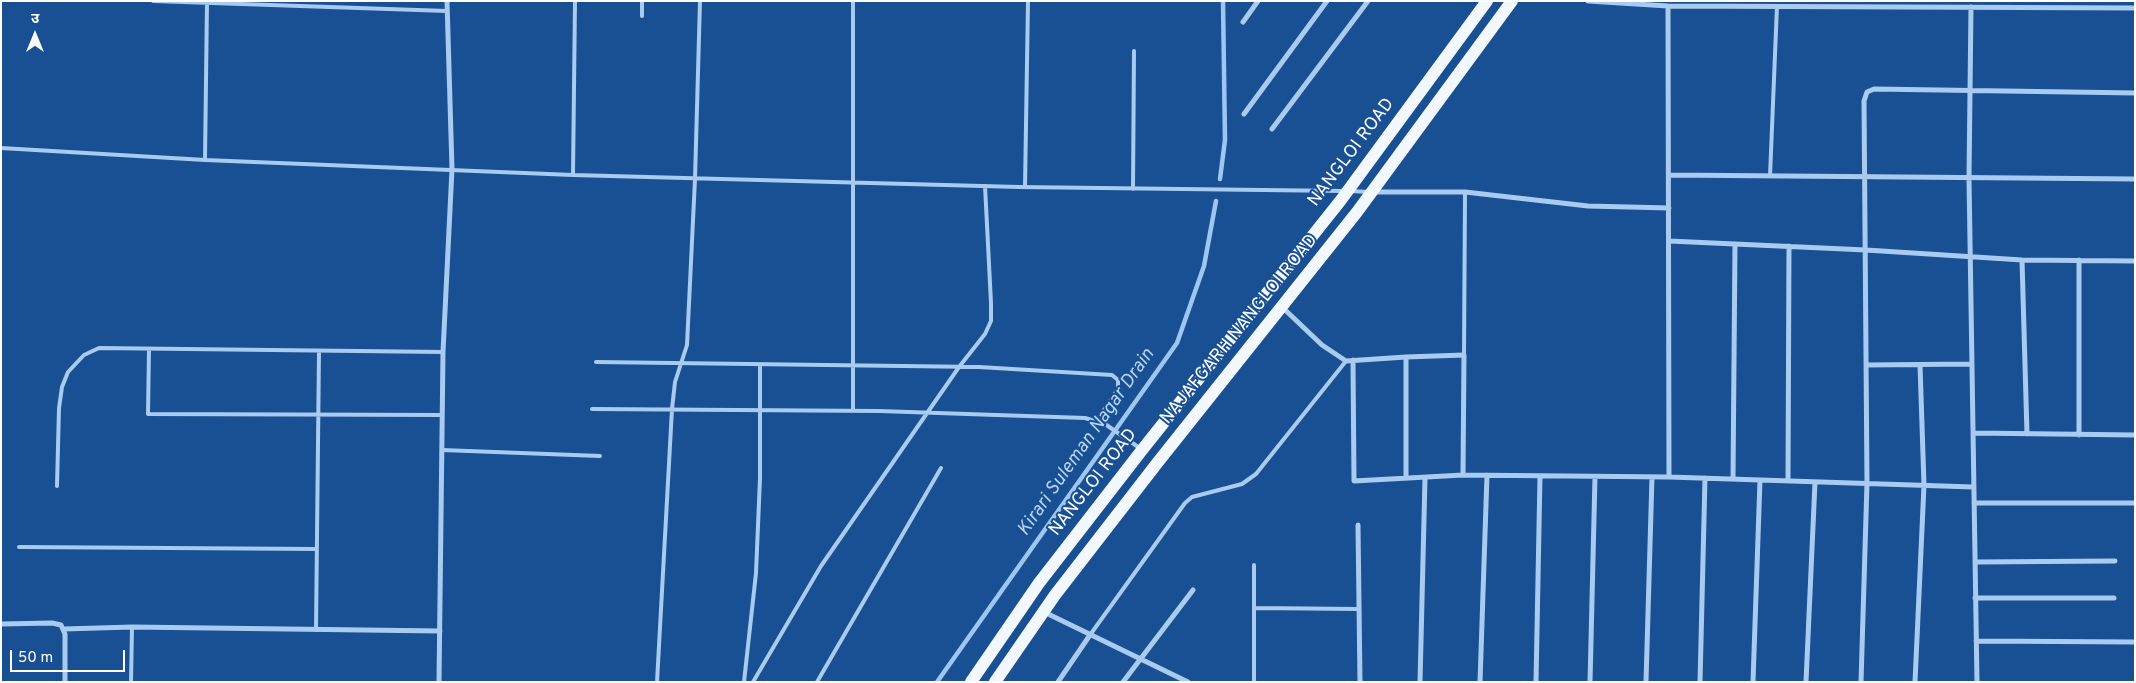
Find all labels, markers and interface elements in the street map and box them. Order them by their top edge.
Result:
north arrow [10,10,60,60]
text: उ [31,11,39,28]
street label: NANGLOI ROAD [1304,94,1400,212]
street label: NAJAFGARH NANGLOI ROAD [1157,231,1323,429]
water label: Kirari Suleman Nagar Drain [1013,345,1161,541]
street label: NANGLOI ROAD [1045,425,1143,541]
scale bar [12,640,128,672]
text: 50 m [18,649,53,668]

